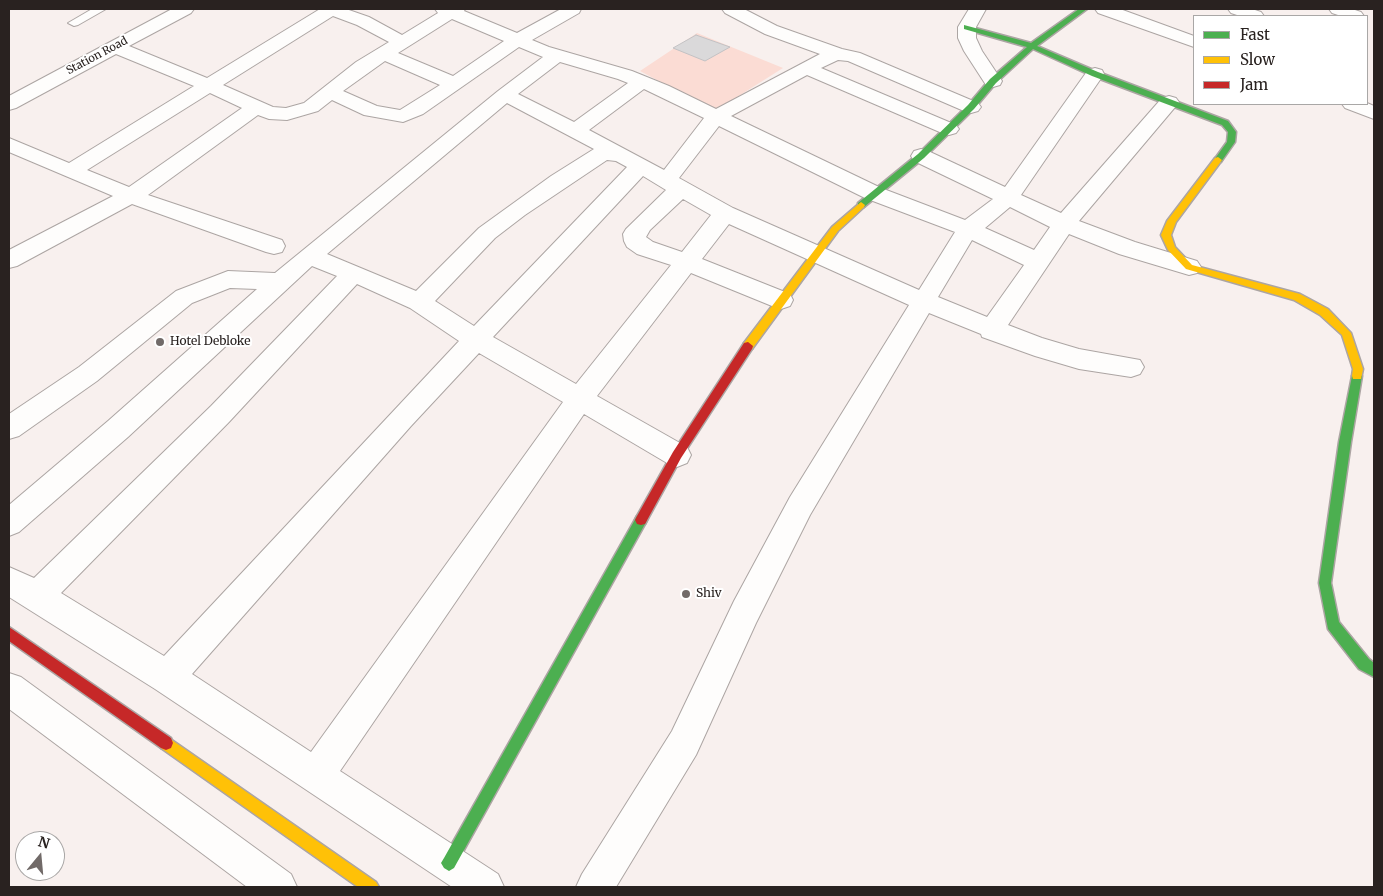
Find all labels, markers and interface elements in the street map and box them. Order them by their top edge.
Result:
legend [1193,15,1368,105]
text: Fast [1240,25,1270,44]
street label: Station Road [64,34,130,78]
text: Slow [1240,50,1275,69]
text: Jam [1240,75,1268,94]
place label: Hotel Debloke [170,335,250,349]
marker: Hotel Debloke [154,336,166,348]
place label: Shiv [696,587,721,601]
marker: Shiv [680,588,692,600]
north arrow [15,831,65,881]
text: N [36,832,52,853]

